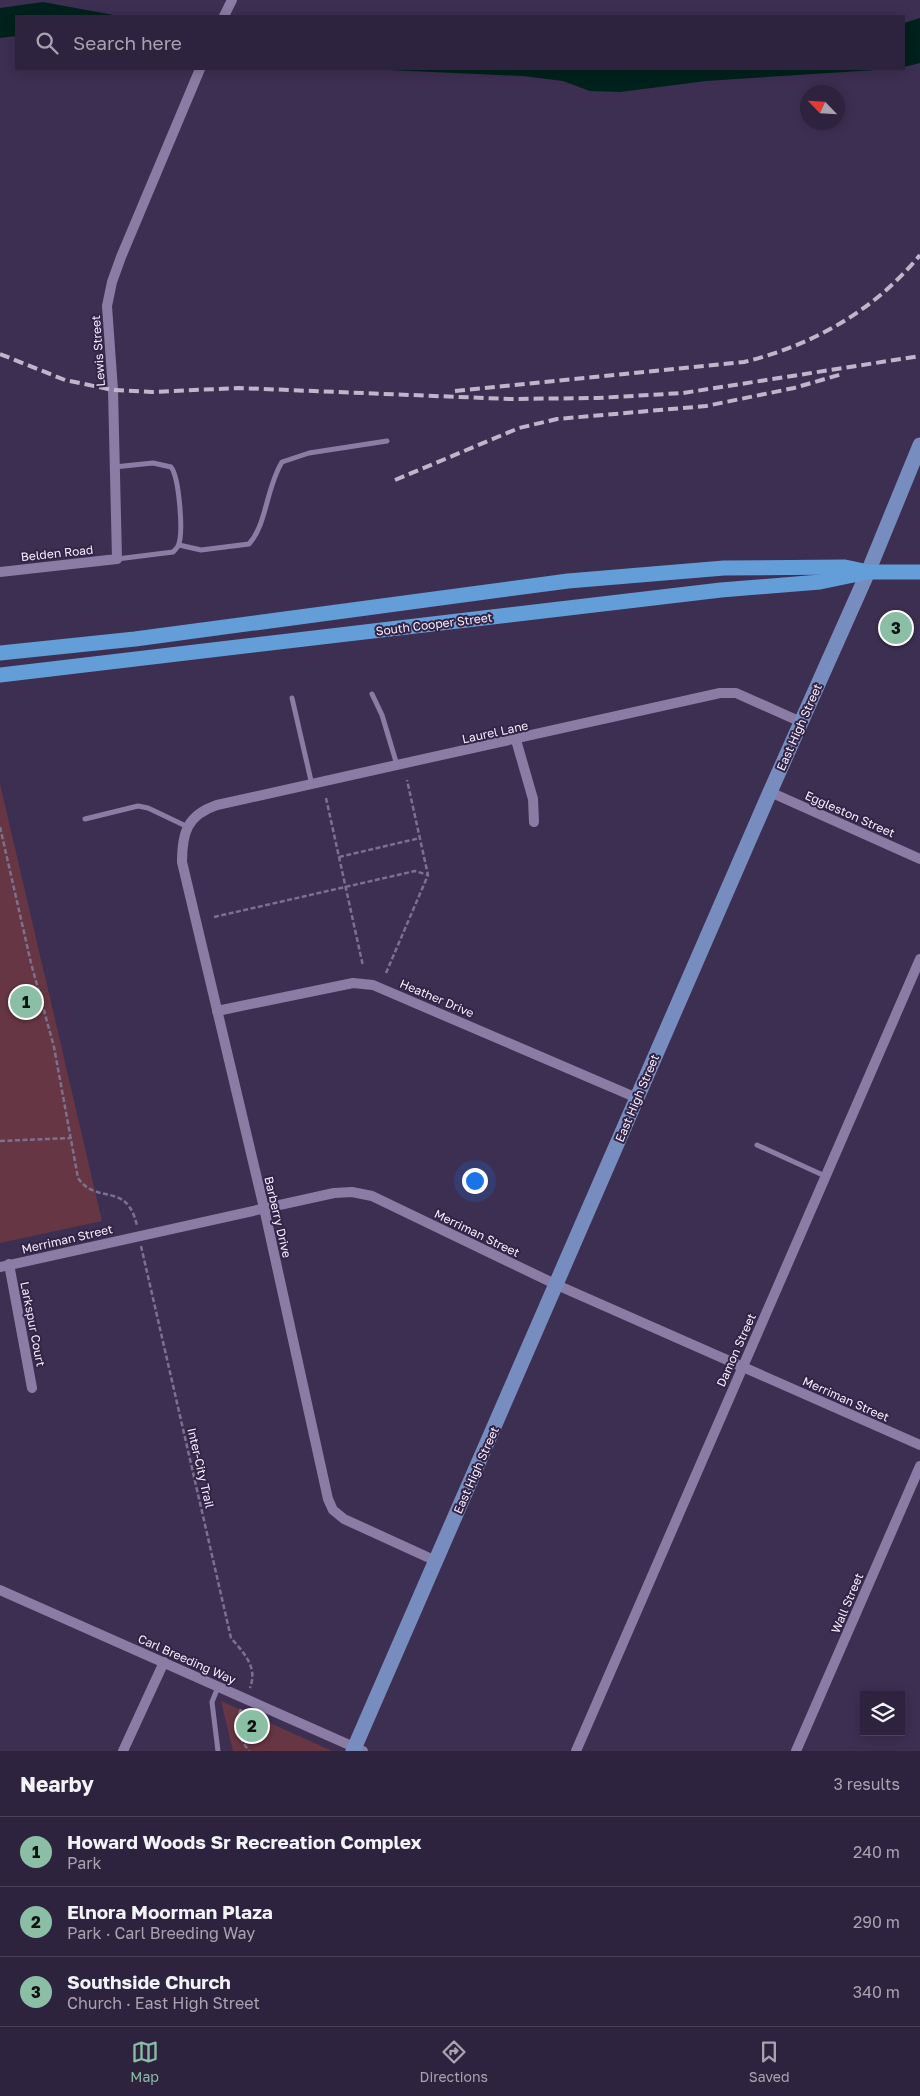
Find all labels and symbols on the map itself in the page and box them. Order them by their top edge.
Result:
north arrow [800,85,845,130]
street label: Lewis Street [88,315,108,387]
street label: Belden Road [20,542,94,564]
street label: South Cooper Street [375,609,493,639]
pin: 3 [880,609,912,647]
street label: East High Street [773,681,825,773]
street label: Laurel Lane [460,718,530,746]
street label: Eggleston Street [803,787,897,841]
street label: Heather Drive [398,976,476,1020]
pin: 1 [10,983,42,1021]
street label: East High Street [612,1052,662,1144]
your location [462,1168,488,1194]
street label: Barberry Drive [261,1175,295,1259]
street label: Merriman Street [432,1206,522,1260]
street label: Merriman Street [20,1221,114,1257]
street label: Larkspur Court [17,1280,49,1368]
street label: Damon Street [713,1311,759,1389]
street label: Merriman Street [800,1373,892,1425]
street label: East High Street [450,1424,502,1516]
street label: Inter-City Trail [184,1426,218,1510]
street label: Wall Street [828,1570,866,1635]
street label: Carl Breeding Way [136,1631,239,1687]
pin: 2 [236,1707,268,1745]

